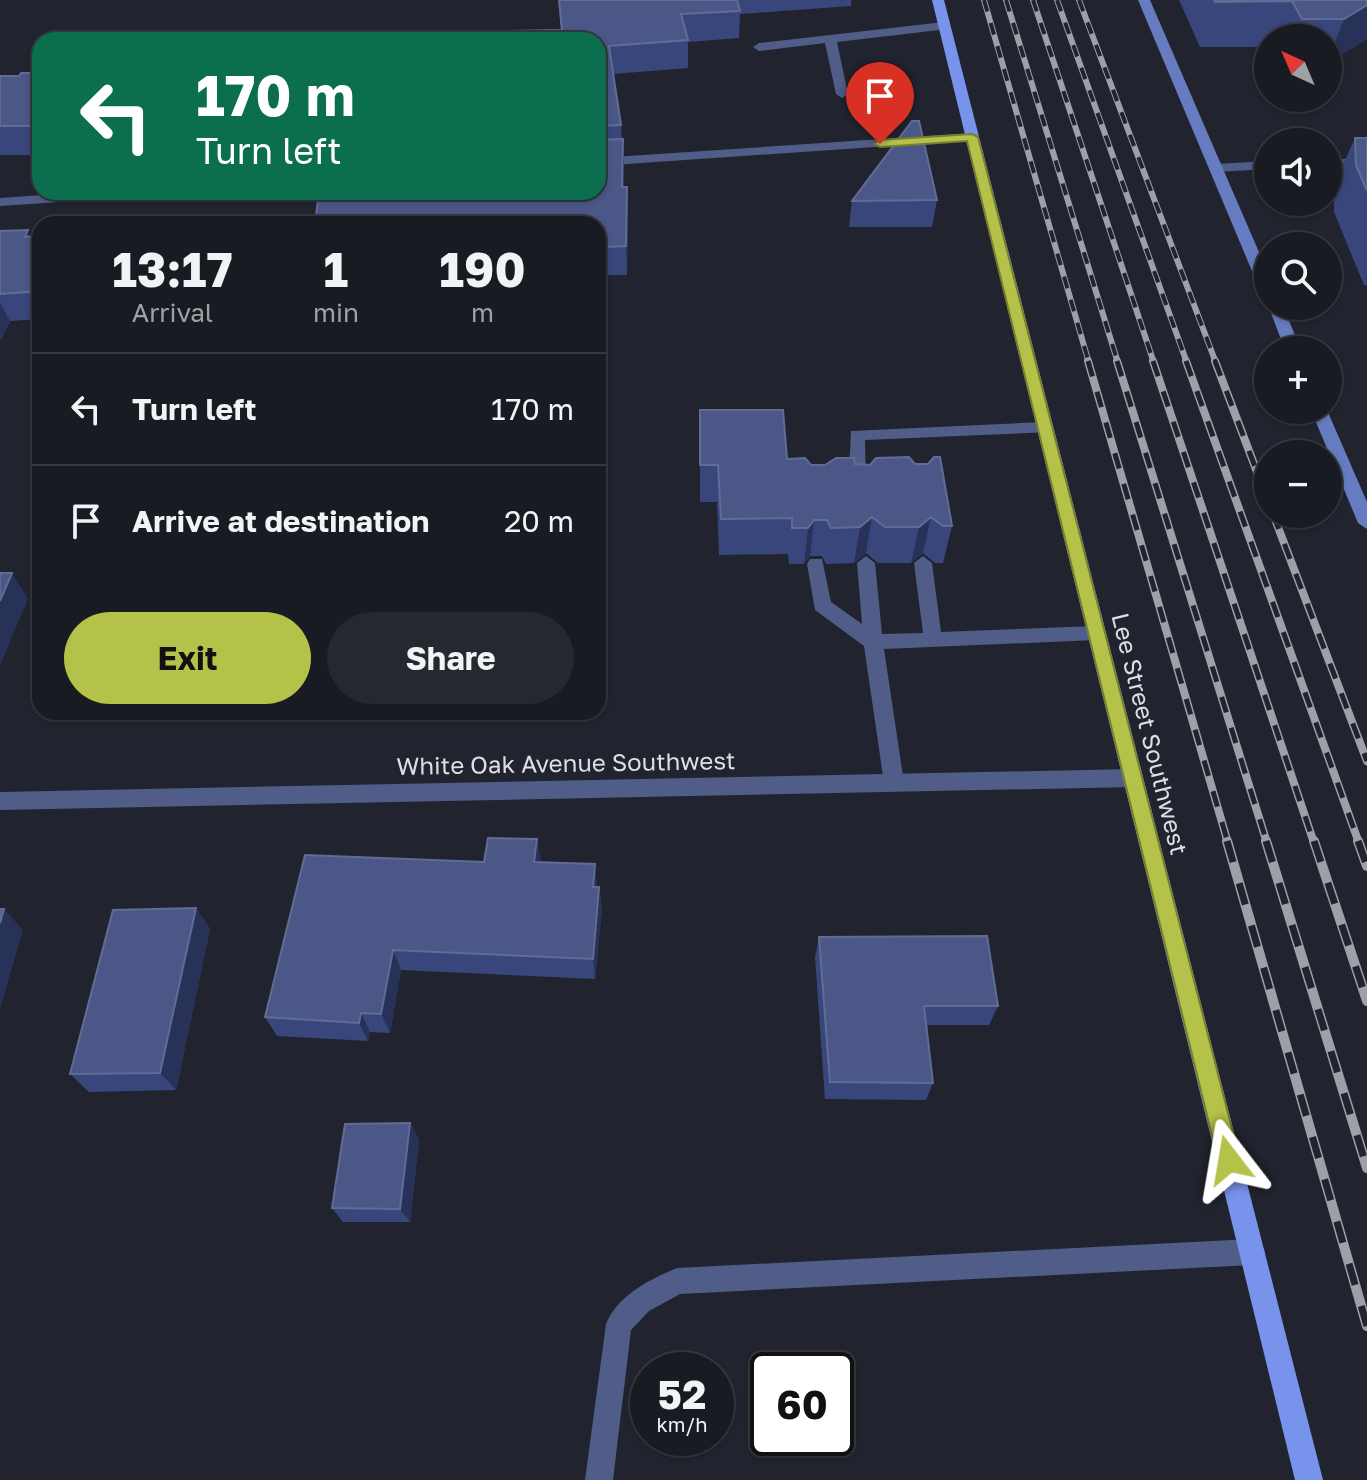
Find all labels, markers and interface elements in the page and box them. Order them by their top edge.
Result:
north arrow [1254,24,1342,112]
map controls [1254,24,1342,528]
text: 170 m [196,61,355,128]
pin [846,62,914,144]
icon: left [64,64,168,168]
icon: arrive [858,74,902,118]
button: sound [1254,128,1342,216]
text: Turn left [196,129,342,172]
button: search [1254,232,1342,320]
text: 13:17 [112,240,233,298]
text: 1 [324,240,348,298]
text: 190 [439,240,526,298]
text: Arrival [132,297,213,328]
text: min [313,297,359,328]
text: m [471,297,494,328]
button: + [1254,336,1342,424]
icon: left [64,387,108,431]
text: Turn left [132,391,257,427]
text: 170 m [491,391,574,427]
button: − [1254,440,1342,528]
icon: arrive [64,499,108,543]
text: Arrive at destination [132,503,429,539]
text: 20 m [504,503,574,539]
street label: Lee Street Southwest [1106,610,1195,858]
button: Exit [64,612,311,704]
button: Share [327,612,574,704]
street label: White Oak Avenue Southwest [396,745,736,780]
position arrow [1187,1118,1271,1202]
speed limit sign: 60 [750,1352,854,1456]
text: 52 [658,1370,706,1418]
text: km/h [657,1412,707,1436]

